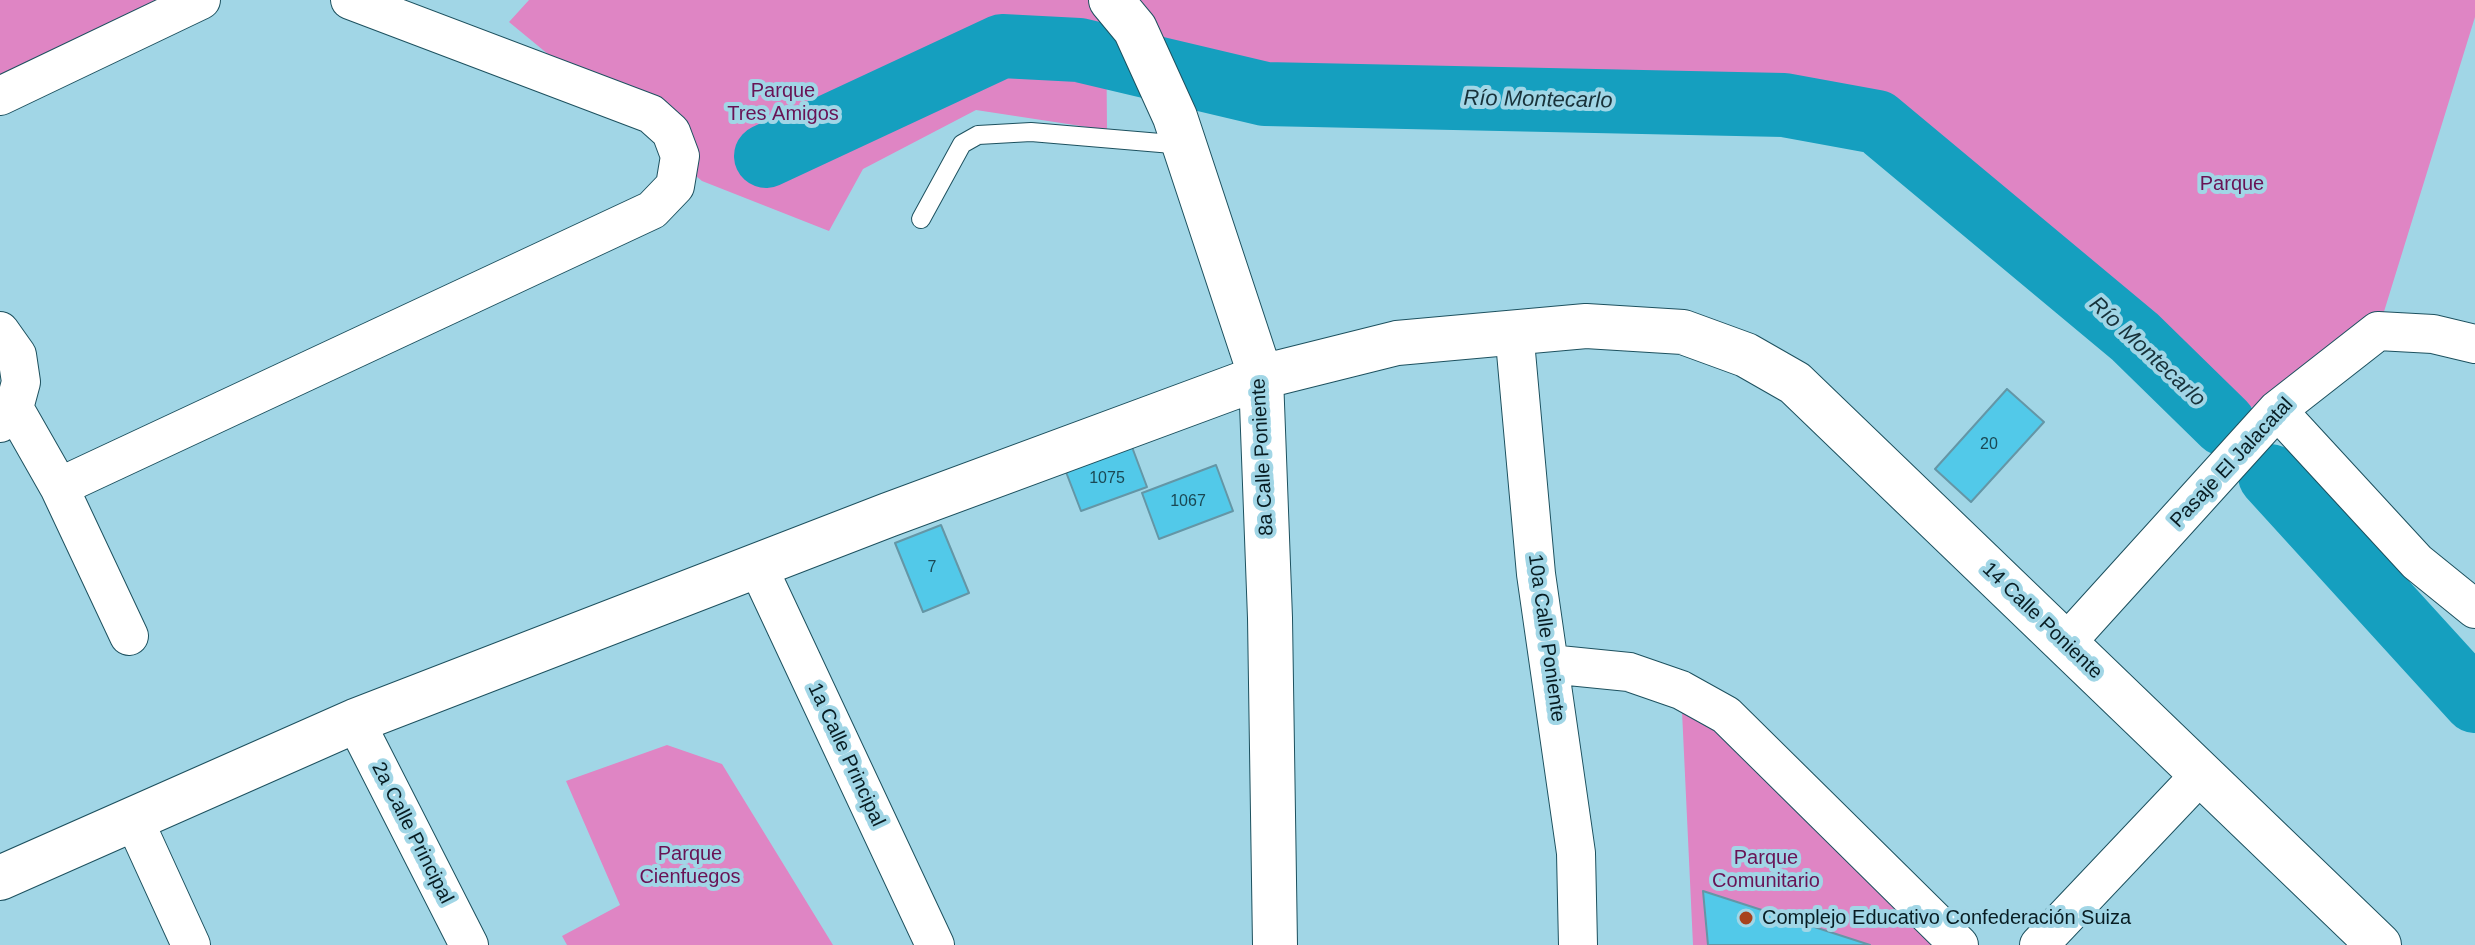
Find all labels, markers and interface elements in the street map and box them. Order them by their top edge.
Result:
park label: Parque Tres Amigos [727,79,839,126]
water label: Río Montecarlo [1463,86,1613,114]
park label: Parque [2200,172,2264,196]
water label: Río Montecarlo [2083,291,2211,413]
street label: 8a Calle Poniente [1247,378,1279,536]
street label: Pasaje El Jalacatal [2166,393,2298,533]
house number: 20 [1980,435,1998,455]
house number: 1075 [1089,469,1125,489]
house number: 1067 [1170,492,1206,512]
street label: 10a Calle Poniente [1522,553,1570,723]
house number: 7 [928,558,936,578]
street label: 14 Calle Poniente [1977,558,2107,684]
street label: 1a Calle Principal [802,679,890,831]
street label: 2a Calle Principal [366,758,458,908]
park label: Parque Cienfuegos [639,842,741,889]
park label: Parque Comunitario [1712,846,1820,893]
place label: Complejo Educativo Confederación Suiza [1762,906,2131,930]
marker: Complejo Educativo Confederación Suiza [1737,909,1755,927]

